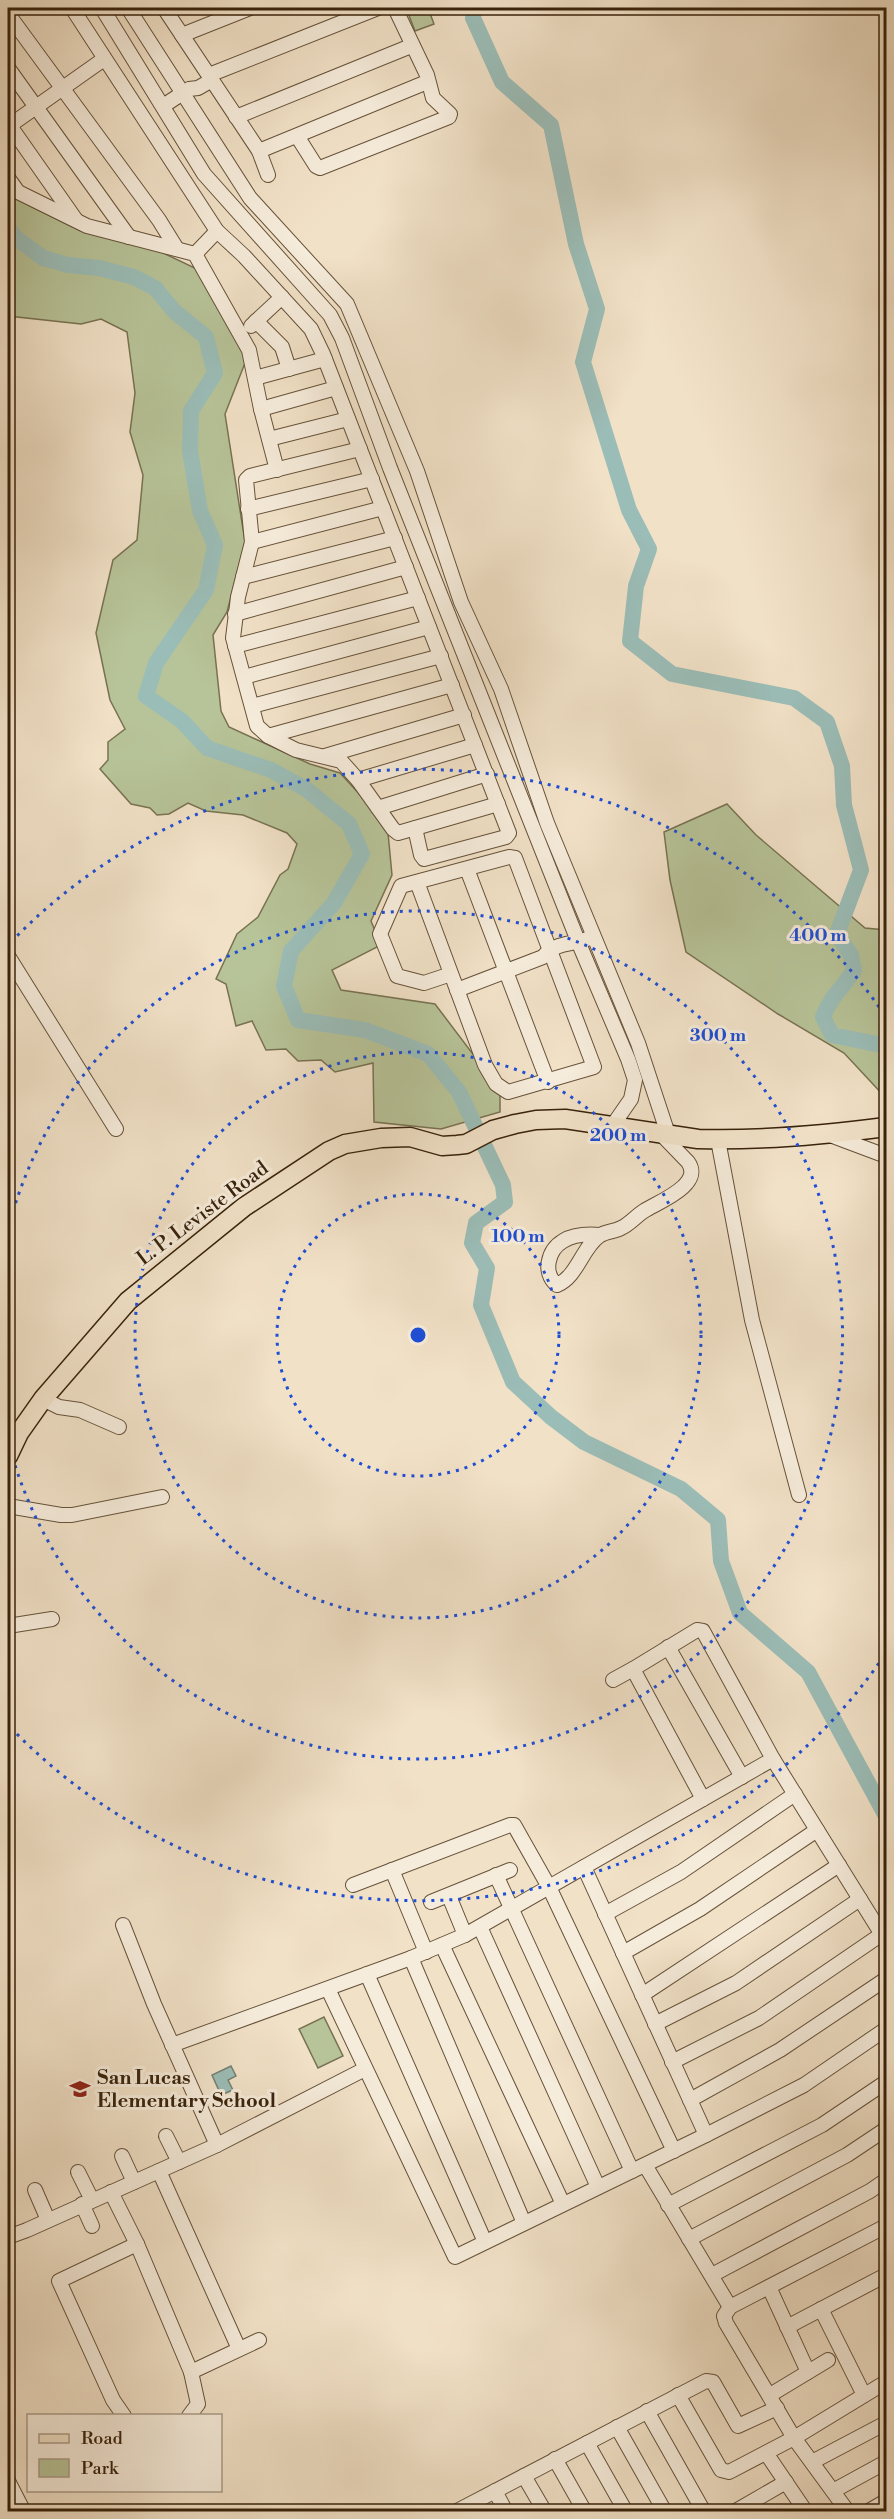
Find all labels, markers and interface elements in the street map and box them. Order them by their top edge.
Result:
text: 400 m [789,924,847,947]
text: 300 m [690,1024,747,1047]
text: 200 m [590,1124,647,1147]
street label: L. P. Leviste Road [132,1156,274,1272]
text: 100 m [491,1225,545,1248]
centre of rings [408,1325,428,1345]
place label: San Lucas Elementary School [97,2066,276,2114]
school or university icon: San Lucas Elementary School [68,2077,92,2101]
legend [27,2414,222,2492]
text: Road [81,2427,124,2450]
text: Park [81,2457,120,2480]

